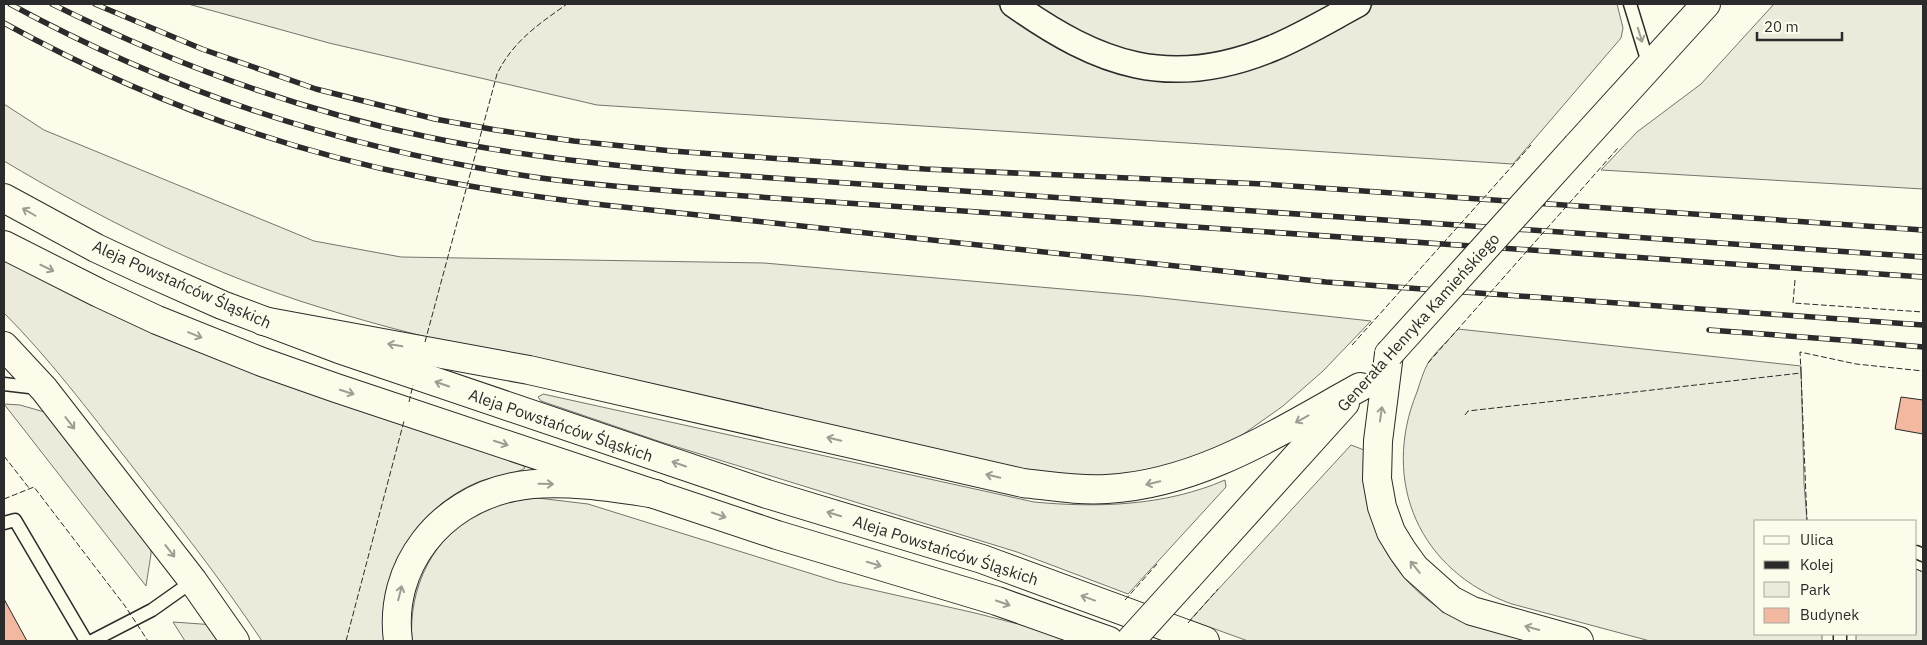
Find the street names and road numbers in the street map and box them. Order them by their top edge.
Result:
street label: Generała Henryka Kamieńskiego [1332,229,1504,415]
street label: Aleja Powstańców Śląskich [89,235,275,333]
street label: Aleja Powstańców Śląskich [466,383,656,466]
street label: Aleja Powstańców Śląskich [851,510,1041,589]

